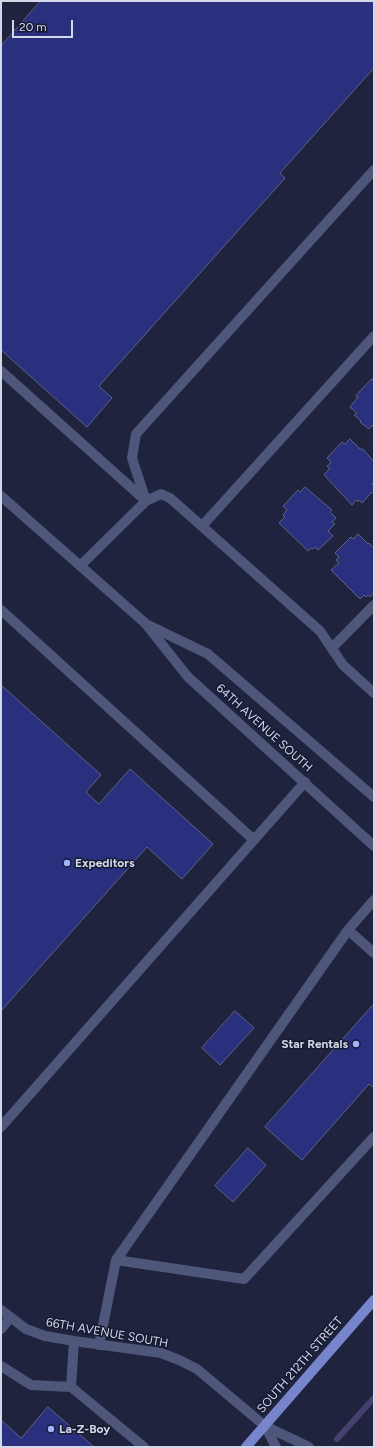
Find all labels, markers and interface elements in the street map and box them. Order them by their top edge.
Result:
scale bar [14,12,75,38]
text: 20 m [19,20,47,34]
street label: 64TH AVENUE SOUTH [213,681,315,775]
place label: Expeditors [75,856,134,870]
marker: Expeditors [62,858,72,868]
place label: Star Rentals [281,1037,348,1051]
marker: Star Rentals [351,1039,361,1049]
street label: SOUTH 212TH STREET [254,1314,346,1416]
street label: 66TH AVENUE SOUTH [45,1315,169,1351]
place label: La-Z-Boy [59,1422,110,1436]
marker: La-Z-Boy [46,1424,56,1434]

